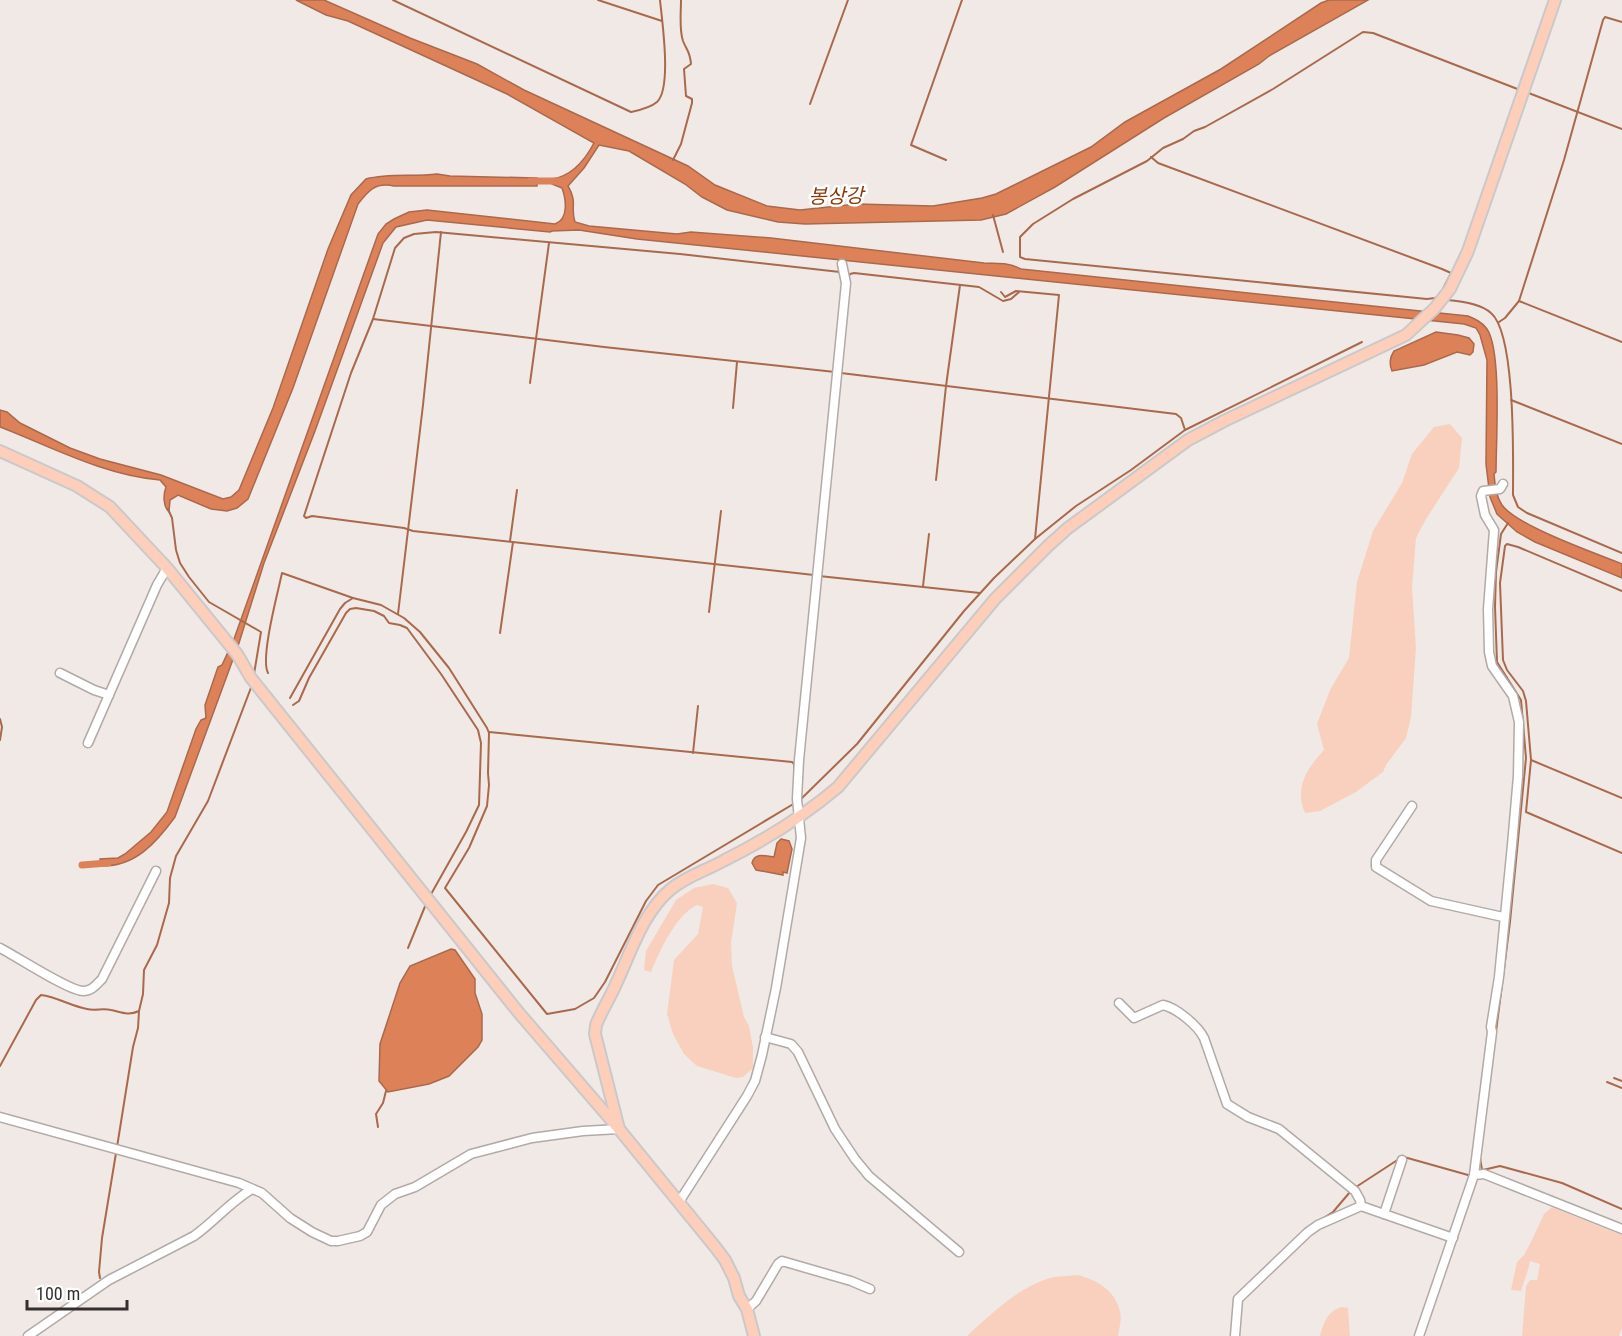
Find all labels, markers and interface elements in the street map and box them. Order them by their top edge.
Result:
water label: 봉상강 [808,183,866,208]
scale bar [27,1273,128,1311]
text: 100 m [36,1283,80,1304]

